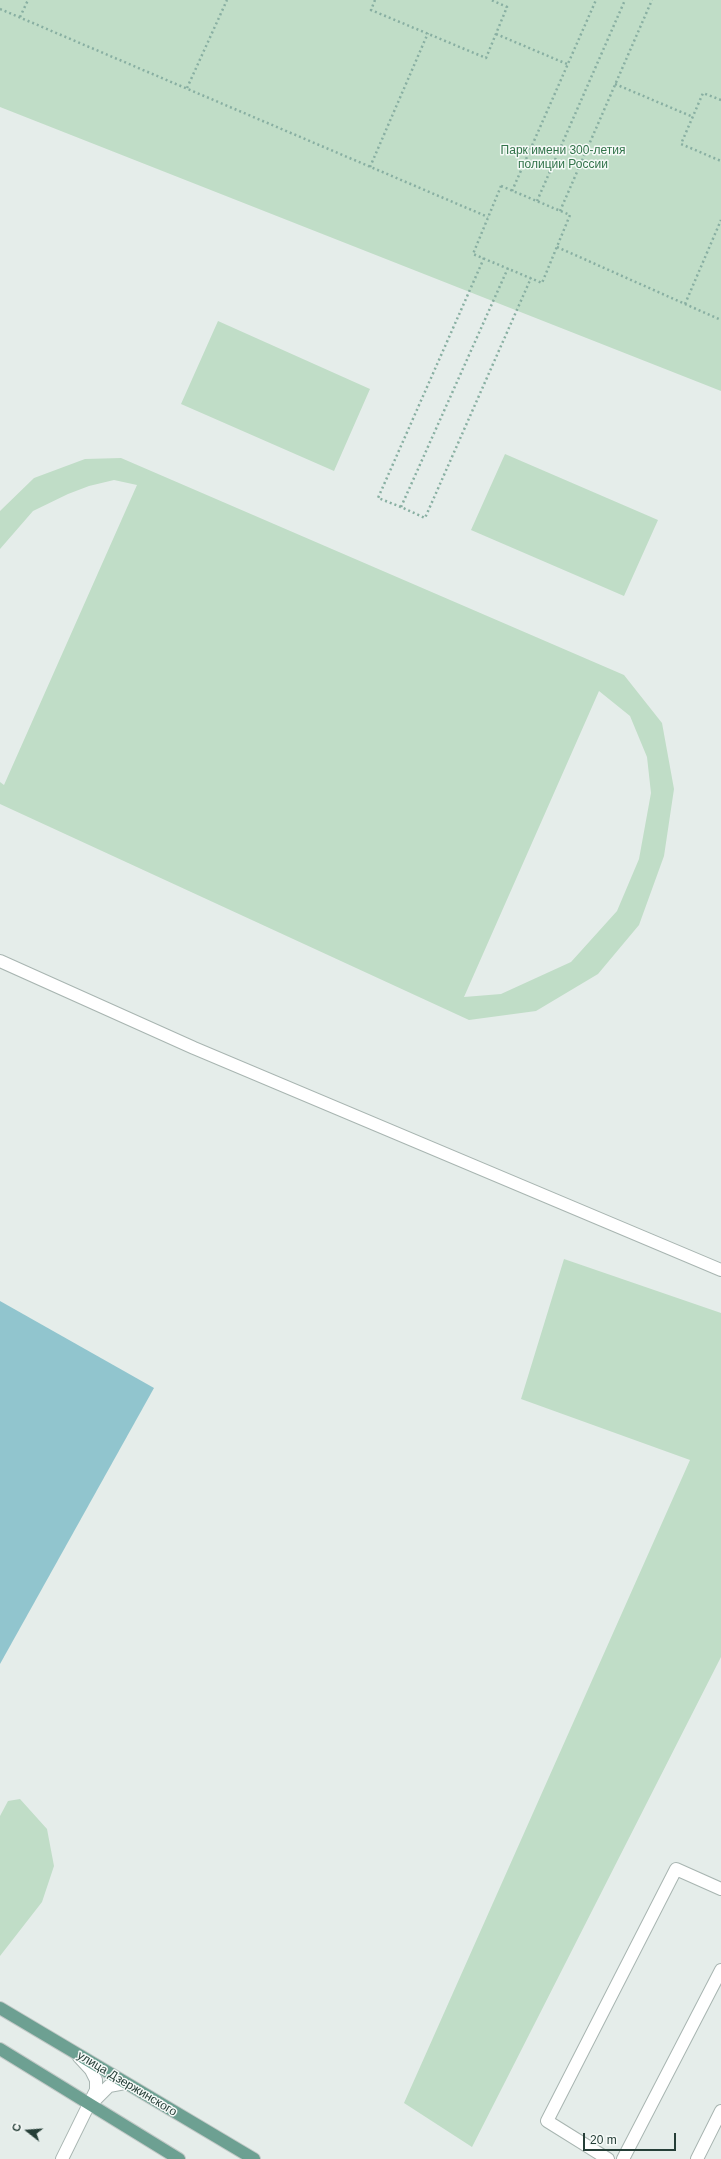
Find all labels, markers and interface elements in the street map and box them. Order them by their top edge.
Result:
park label: Парк имени 300-летия полиции России [501,144,625,172]
street label: улица Дзержинского [75,2049,179,2119]
north arrow [8,2111,48,2151]
text: С [10,2122,23,2133]
scale bar [585,2125,678,2151]
text: 20 m [590,2133,617,2147]

